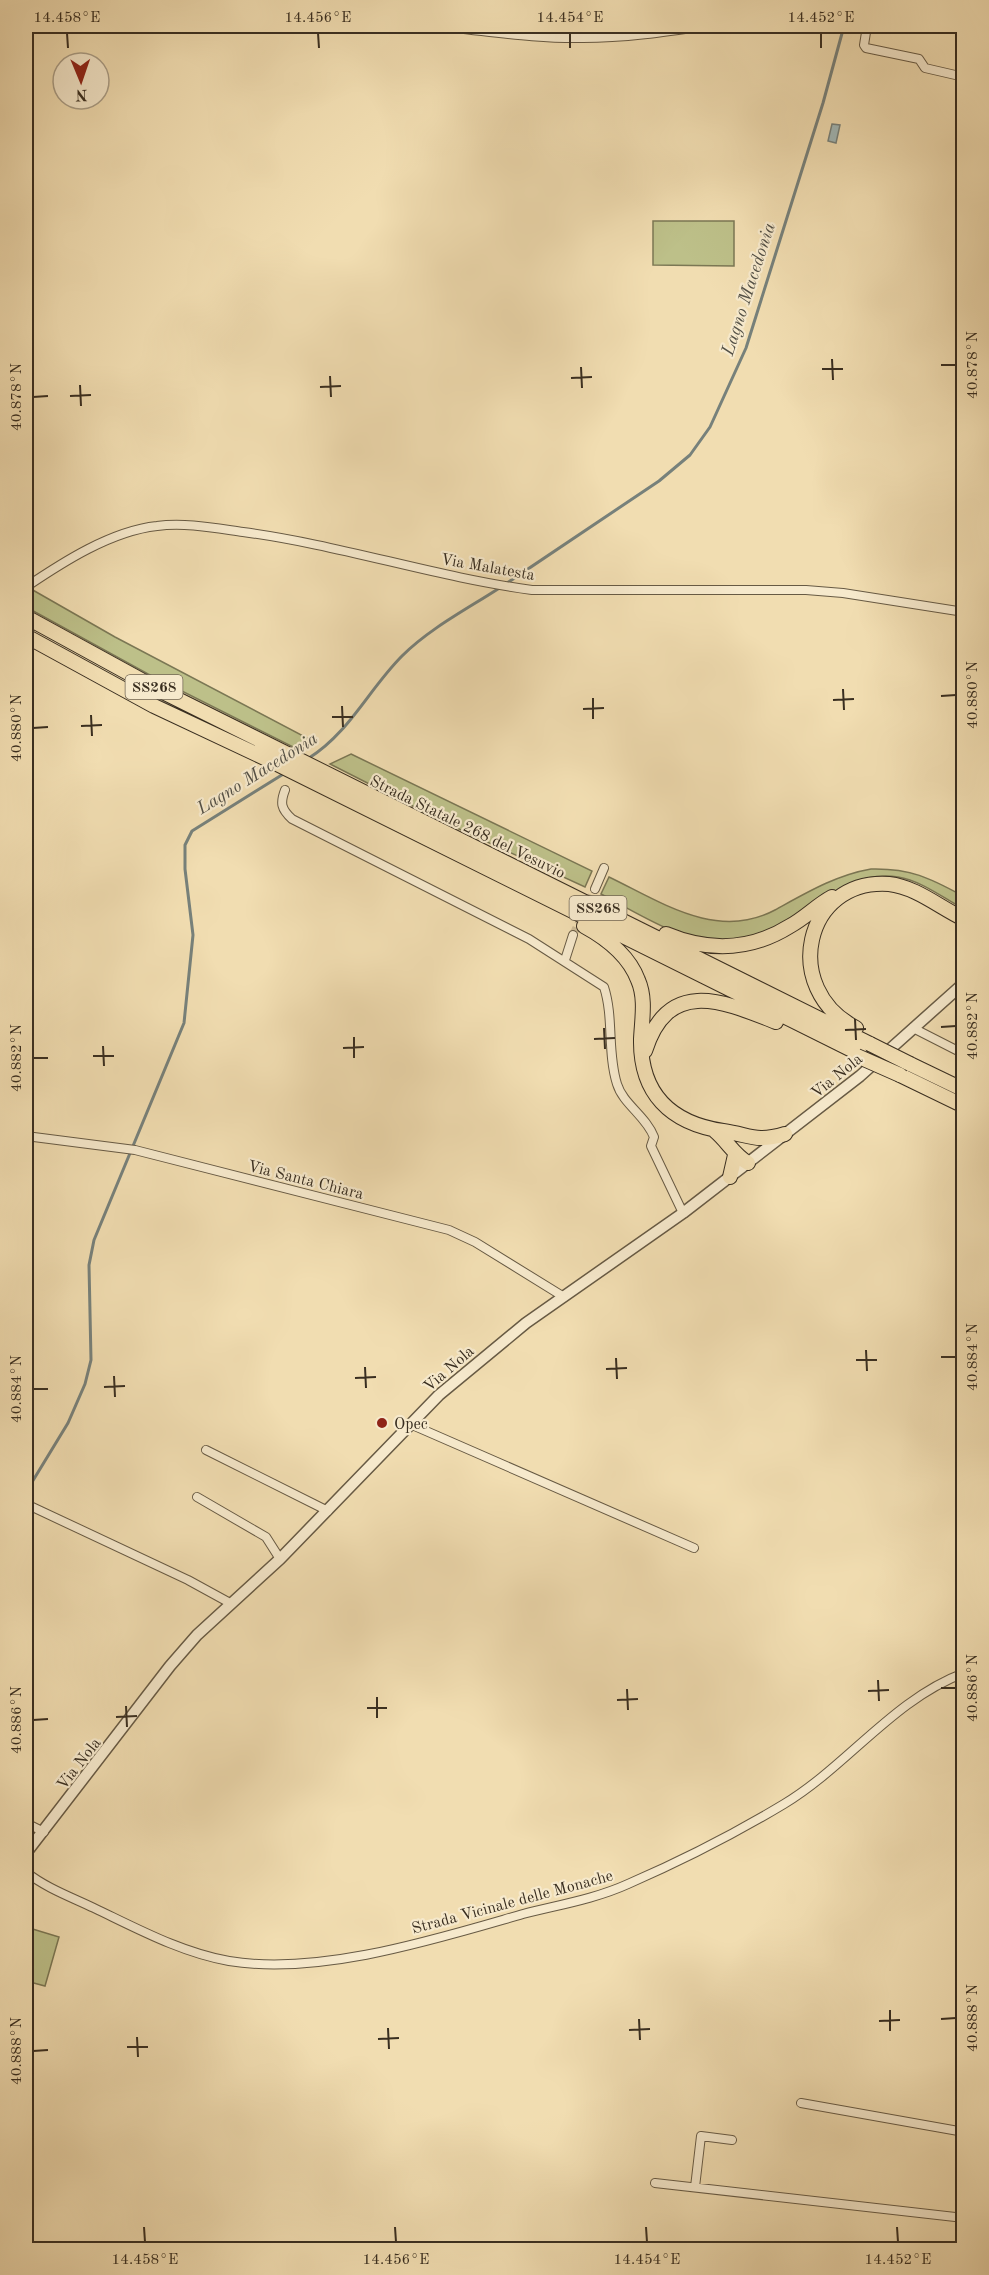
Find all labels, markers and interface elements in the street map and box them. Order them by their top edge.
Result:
text: 14.458°E [34,11,100,26]
text: 14.456°E [285,11,351,26]
text: 14.454°E [537,11,603,26]
text: 14.452°E [788,11,854,26]
north arrow [51,51,111,111]
text: N [74,86,88,102]
water label: Lagno Macedonia [719,220,779,359]
text: 40.878°N [966,331,981,399]
text: 40.878°N [10,363,25,431]
street label: Via Malatesta [439,552,536,584]
text: 40.880°N [966,661,981,729]
road number: SS268 [126,675,182,699]
text: 40.880°N [10,694,25,762]
water label: Lagno Macedonia [193,729,321,819]
street label: Strada Statale 268 del Vesuvio [367,773,567,882]
road number: SS268 [570,896,626,920]
text: 40.882°N [966,992,981,1060]
text: 40.882°N [10,1024,25,1092]
street label: Via Nola [809,1051,866,1102]
street label: Via Santa Chiara [246,1159,365,1203]
text: 40.884°N [966,1323,981,1391]
street label: Via Nola [421,1343,478,1396]
text: 40.884°N [10,1355,25,1423]
marker: Opec [375,1416,389,1430]
place label: Opec [394,1417,428,1433]
text: 40.886°N [966,1654,981,1722]
text: 40.886°N [10,1686,25,1754]
street label: Via Nola [55,1735,105,1793]
street label: Strada Vicinale delle Monache [410,1868,615,1938]
text: 40.888°N [966,1984,981,2052]
text: 40.888°N [10,2017,25,2085]
text: 14.458°E [112,2253,178,2268]
text: 14.456°E [363,2253,429,2268]
text: 14.454°E [614,2253,680,2268]
text: 14.452°E [865,2253,931,2268]

